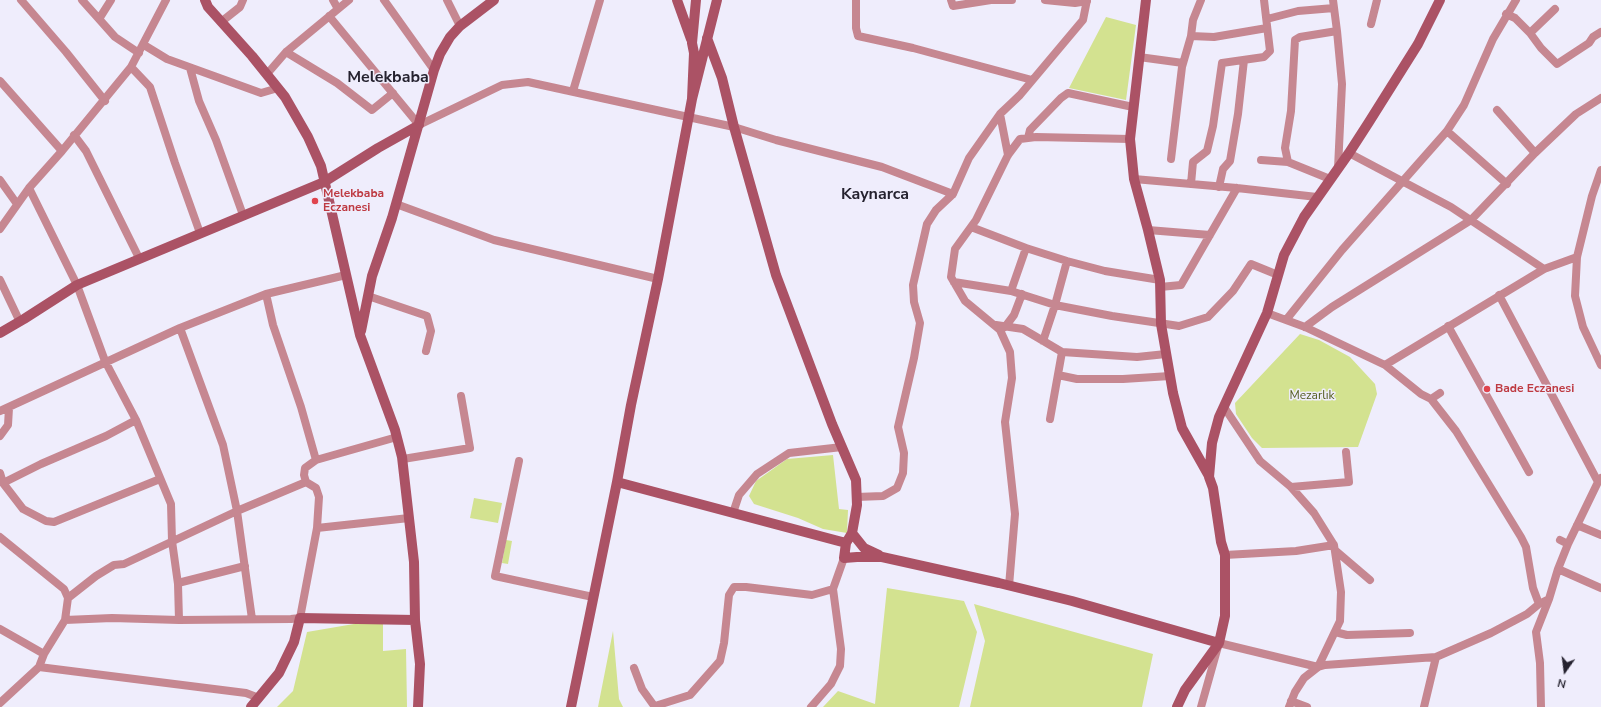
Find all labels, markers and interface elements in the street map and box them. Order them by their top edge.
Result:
district label: Melekbaba [347,68,429,88]
district label: Kaynarca [841,185,909,205]
place label: Melekbaba Eczanesi [323,187,384,215]
marker: Melekbaba Eczanesi [310,196,320,206]
place label: Bade Eczanesi [1495,382,1574,396]
marker: Bade Eczanesi [1482,384,1492,394]
park label: Mezarlık [1289,389,1335,403]
north arrow [1545,651,1585,691]
text: N [1556,675,1568,691]

